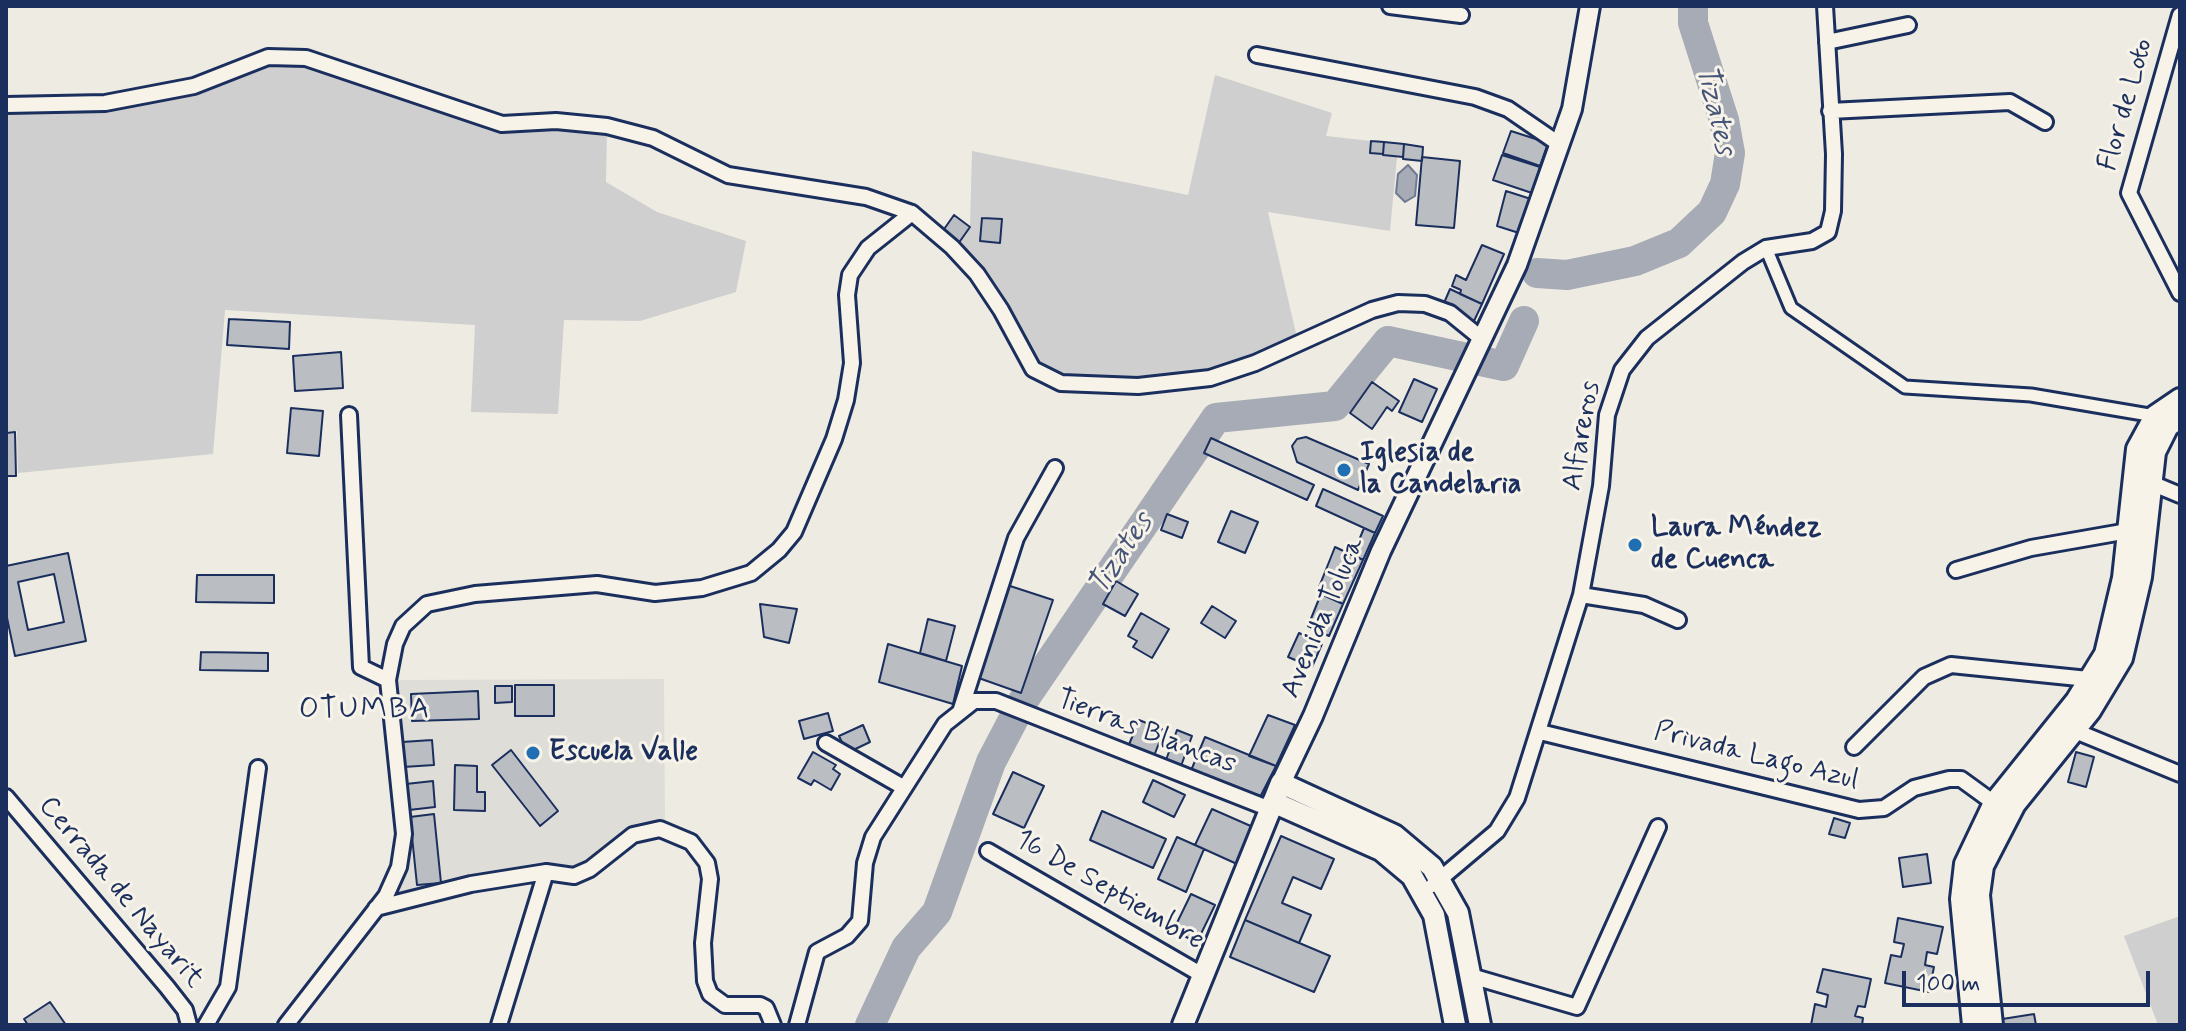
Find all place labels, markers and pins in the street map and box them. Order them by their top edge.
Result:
place label: Iglesia de la Candelaria [1360,437,1522,503]
marker: Iglesia de la Candelaria [1335,461,1353,479]
place label: Laura Méndez de Cuenca [1651,512,1822,578]
marker: Laura Méndez de Cuenca [1626,536,1644,554]
place label: Escuela Valle [549,736,698,770]
marker: Escuela Valle [524,744,542,762]

